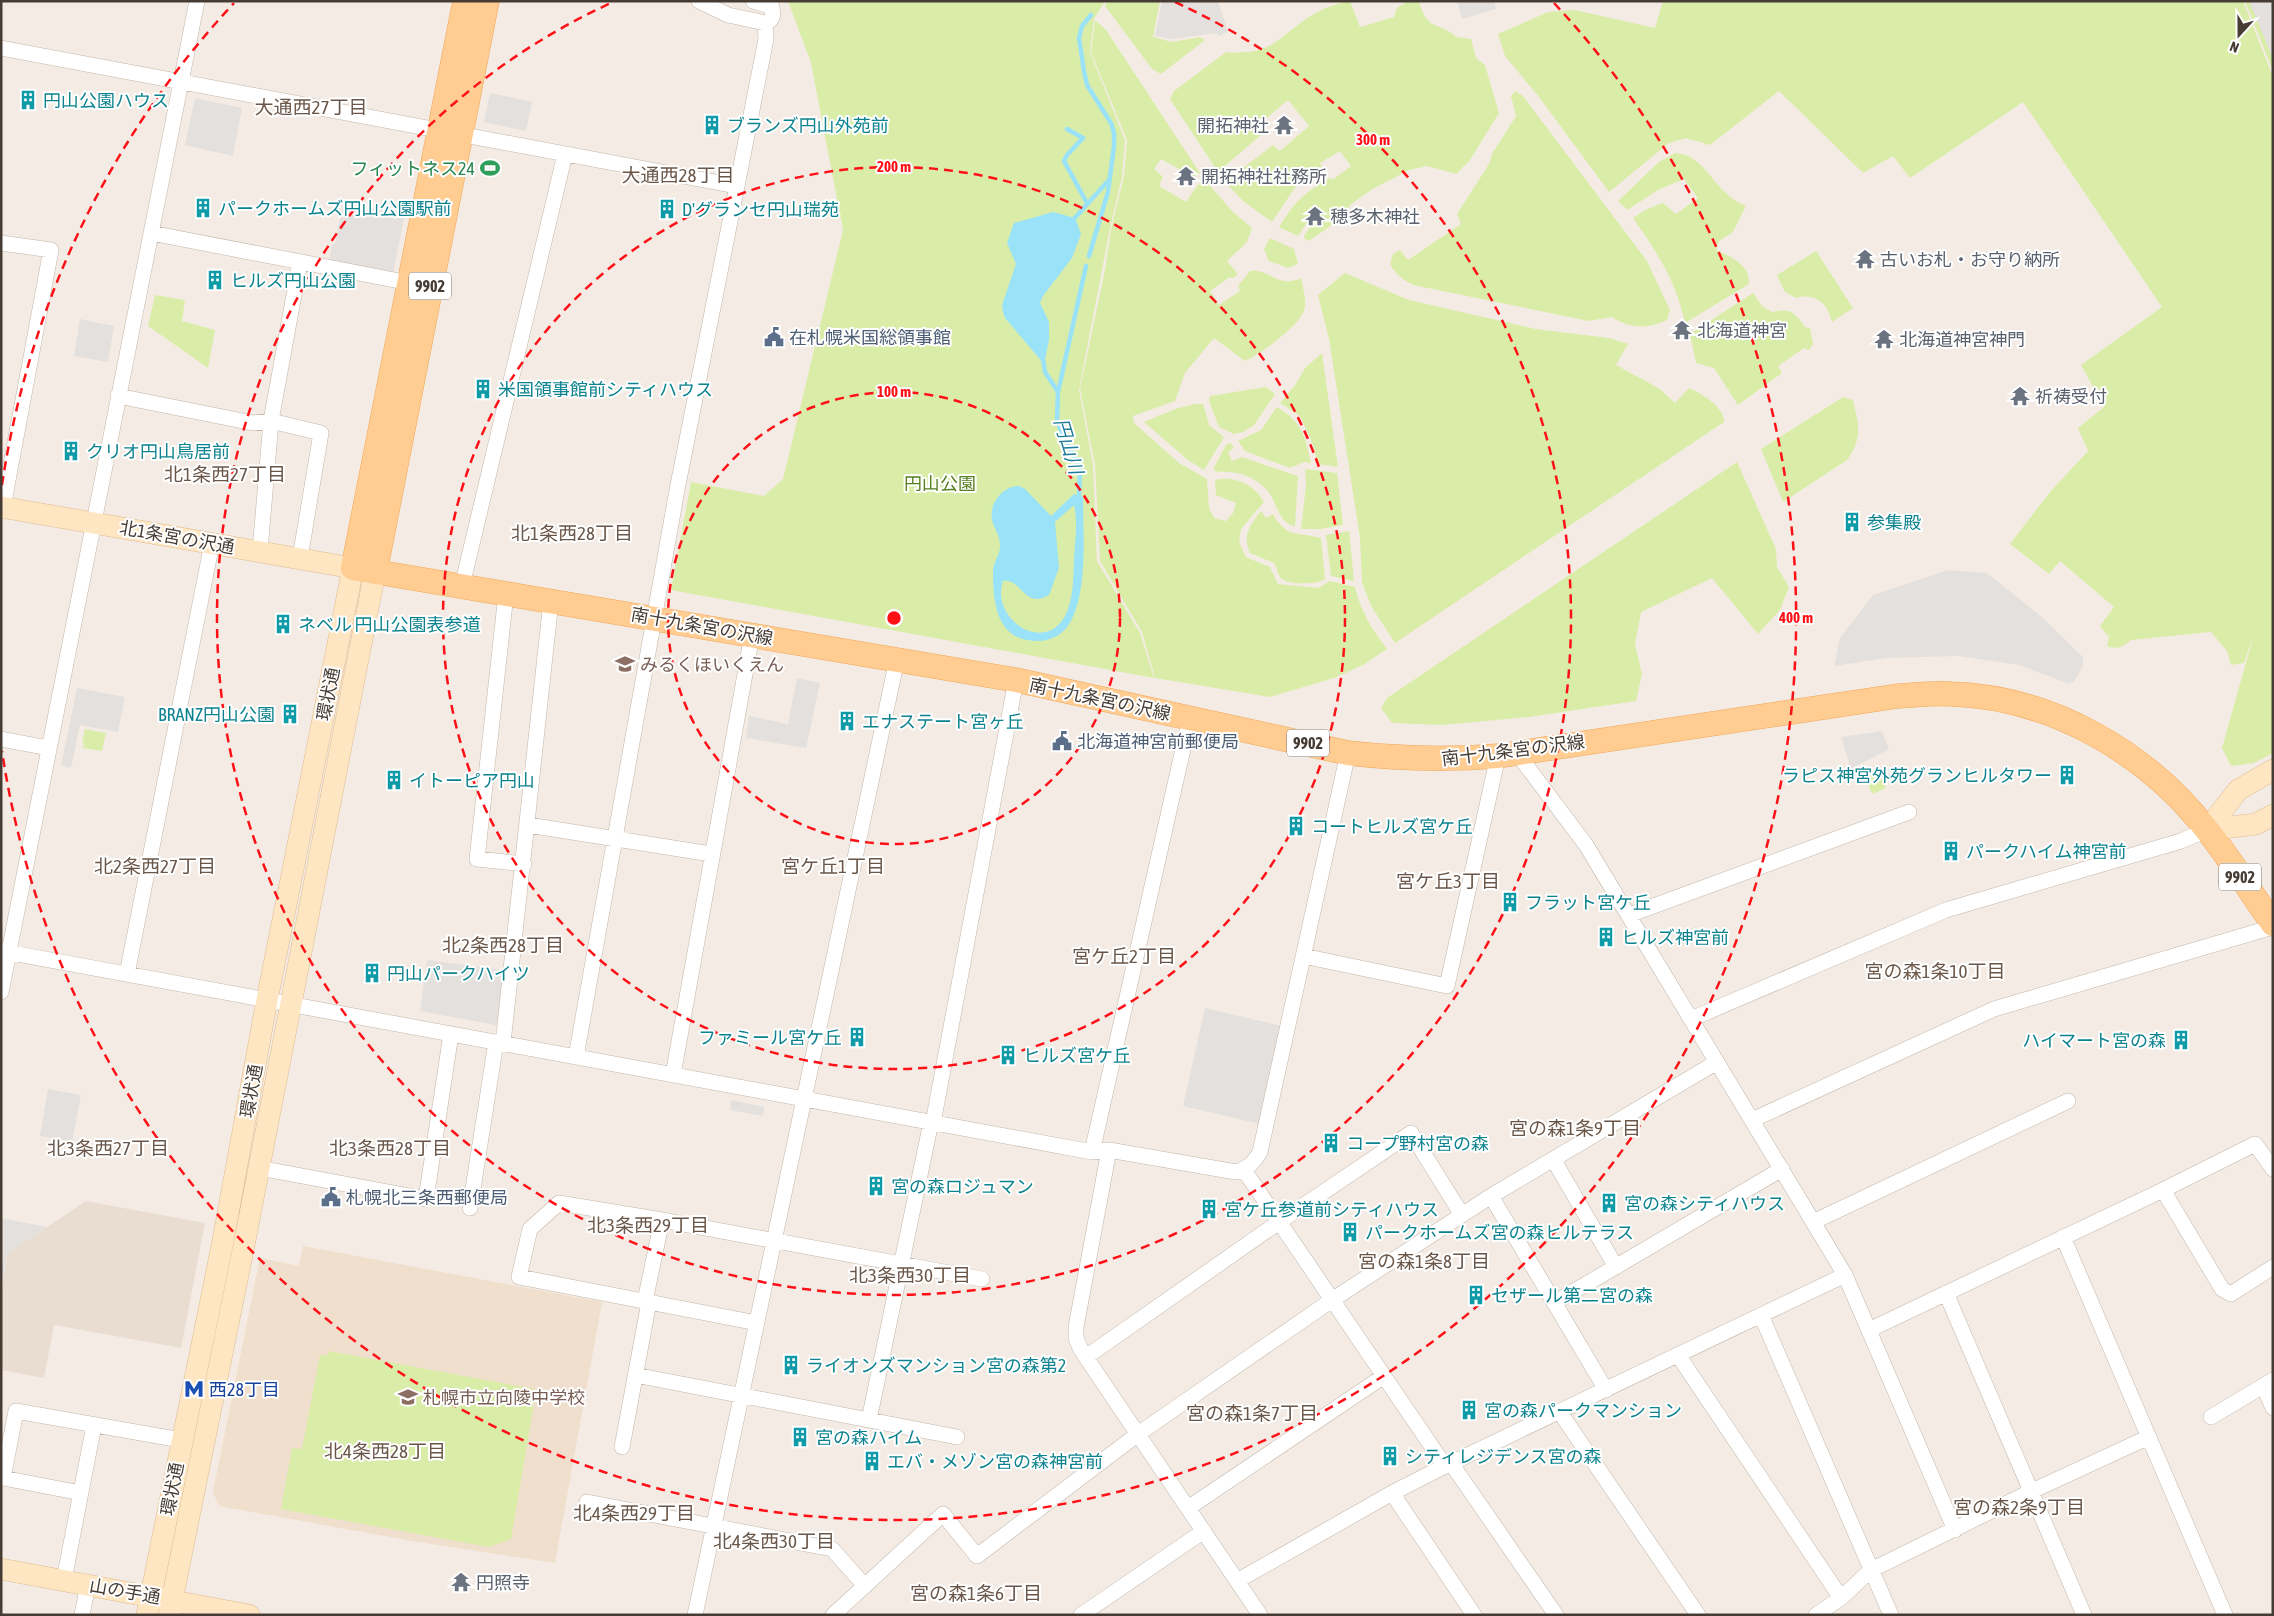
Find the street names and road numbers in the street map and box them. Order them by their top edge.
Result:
road number: 9902 [409,272,451,300]
street label: 北1条宮の沢通 [118,517,236,557]
street label: 南十九条宮の沢線 [629,603,775,649]
street label: 環状通 [313,665,343,723]
street label: 南十九条宮の沢線 [1027,674,1173,724]
road number: 9902 [1287,730,1329,756]
street label: 南十九条宮の沢線 [1440,731,1586,769]
road number: 9902 [2219,864,2261,890]
street label: 環状通 [236,1063,266,1119]
street label: 環状通 [157,1460,187,1518]
street label: 山の手通 [88,1574,162,1608]

